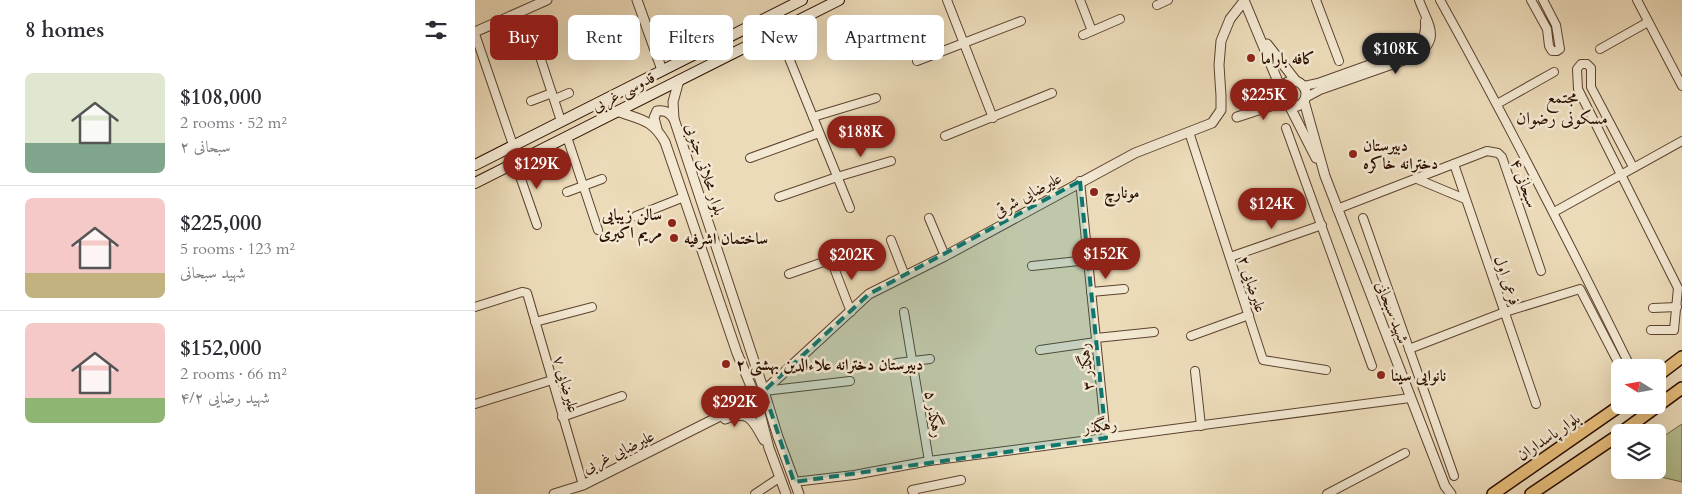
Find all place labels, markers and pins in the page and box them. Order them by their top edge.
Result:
pin: $108K [1361,32,1431,75]
place label: کافه باراما [1261,48,1315,70]
marker: کافه باراما [1245,52,1257,64]
pin: $225K [1229,78,1299,121]
pin: $188K [826,116,896,158]
place label: دبیرستان دخترانه خاکره [1363,135,1438,175]
pin: $129K [502,148,572,190]
marker: دبیرستان دخترانه خاکره [1347,148,1359,160]
place label: مونارچ [1104,182,1139,207]
marker: مونارچ [1088,186,1100,198]
pin: $124K [1237,188,1307,230]
place label: سالن زیبایی مریم اکبری [599,204,662,247]
marker: سالن زیبایی مریم اکبری [666,217,678,229]
place label: ساختمان اشرفیه [684,228,768,250]
marker: ساختمان اشرفیه [668,232,680,244]
pin: $202K [817,238,887,281]
pin: $152K [1071,238,1141,280]
place label: دبیرستان دخترانه علاءالدین بهشتی ۲ [736,354,923,377]
marker: دبیرستان دخترانه علاءالدین بهشتی ۲ [720,358,732,370]
place label: نانوایی سینا [1391,365,1446,387]
marker: نانوایی سینا [1375,369,1387,381]
pin: $292K [700,386,770,428]

